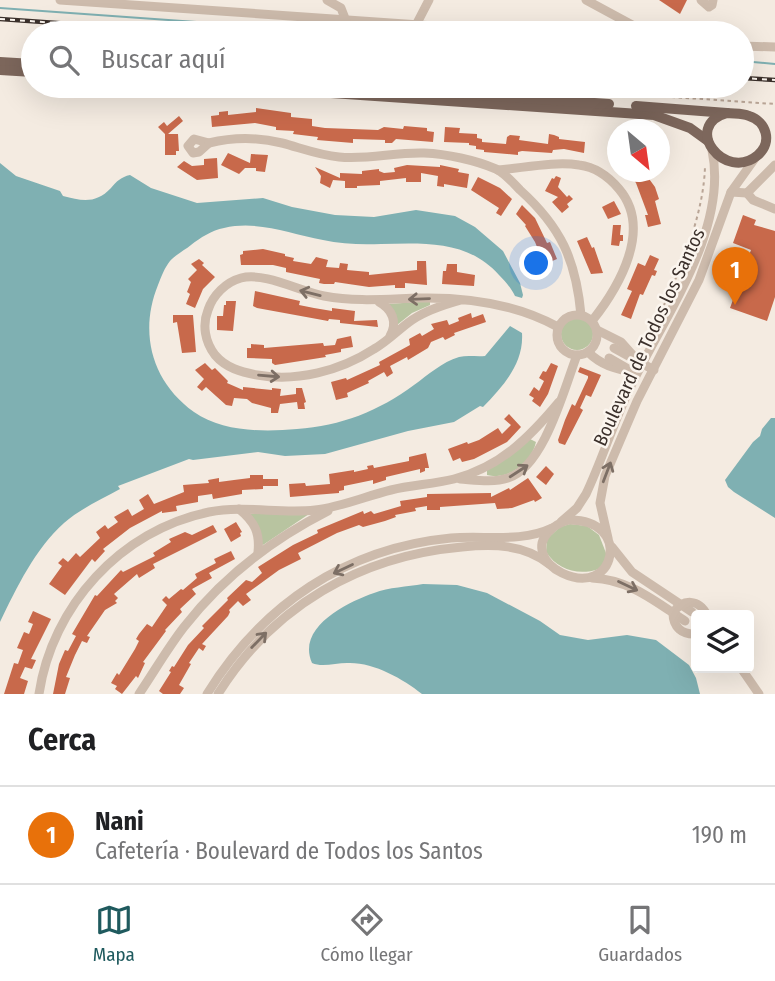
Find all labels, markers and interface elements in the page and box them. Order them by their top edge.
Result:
search box [21,21,754,98]
icon: search [45,41,83,79]
text: Buscar aquí [101,44,226,75]
north arrow [607,119,670,182]
street label: Boulevard de Todos los Santos [588,224,710,450]
your location [519,246,553,280]
pin: 1 [712,247,758,305]
one-way arrow [300,286,322,299]
one-way arrow [408,292,431,305]
one-way arrow [257,370,280,383]
one-way arrow [602,462,615,484]
one-way arrow [509,464,528,479]
one-way arrow [333,562,354,576]
one-way arrow [617,580,638,593]
map controls [691,610,754,673]
button: layers [691,610,754,673]
one-way arrow [251,632,268,649]
text: Cerca [28,722,96,758]
text: Nani [95,806,144,837]
text: 1 [46,821,56,849]
text: 190 m [692,821,747,849]
text: Cafetería · Boulevard de Todos los Santos [95,837,483,865]
tab: Mapa [93,901,135,966]
tab: Cómo llegar [320,901,413,966]
tab: Guardados [598,901,682,966]

